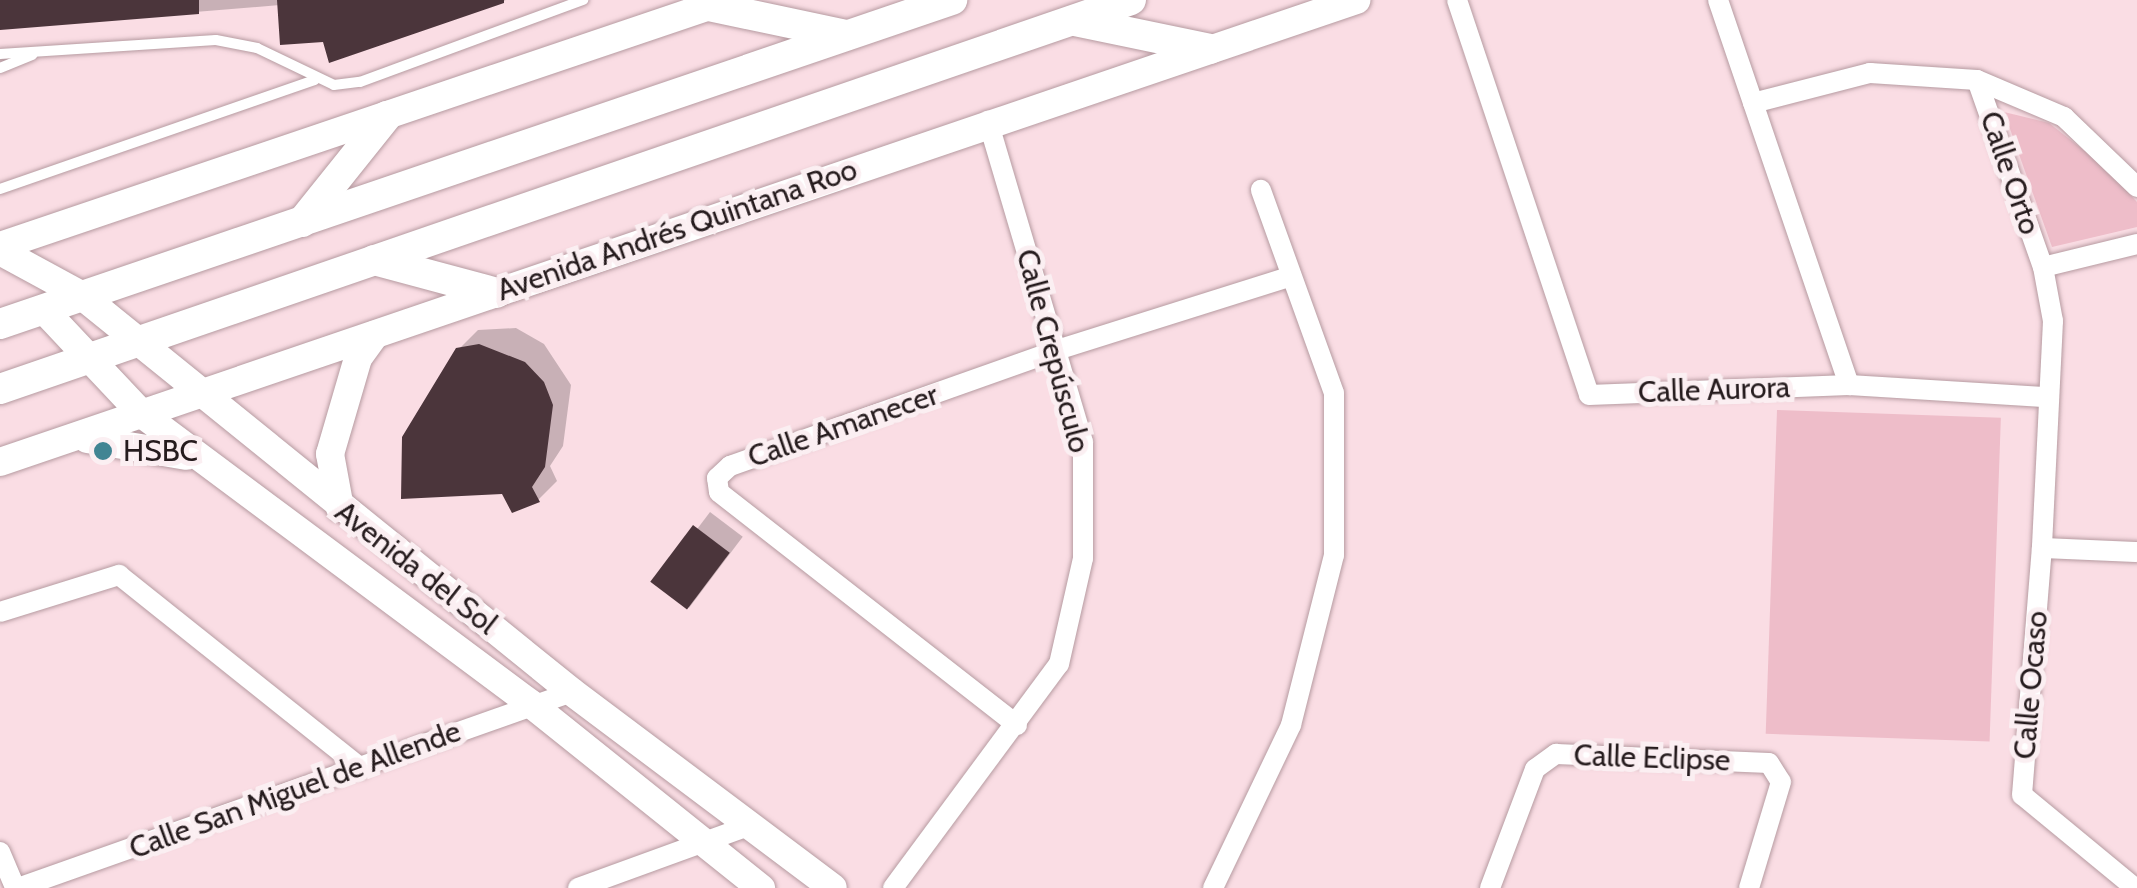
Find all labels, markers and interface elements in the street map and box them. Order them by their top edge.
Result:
street label: Calle Orto [1972,107,2048,239]
street label: Avenida Andrés Quintana Roo [492,151,862,309]
street label: Calle Crepúsculo [1009,245,1097,457]
street label: Calle Aurora [1637,369,1791,411]
street label: Calle Amanecer [743,377,943,475]
place label: HSBC [123,433,198,469]
marker: HSBC [92,440,114,462]
street label: Avenida del Sol [328,494,504,642]
street label: Calle Ocaso [2007,609,2055,761]
street label: Calle San Miguel de Allende [124,713,466,867]
street label: Calle Eclipse [1573,737,1731,779]

